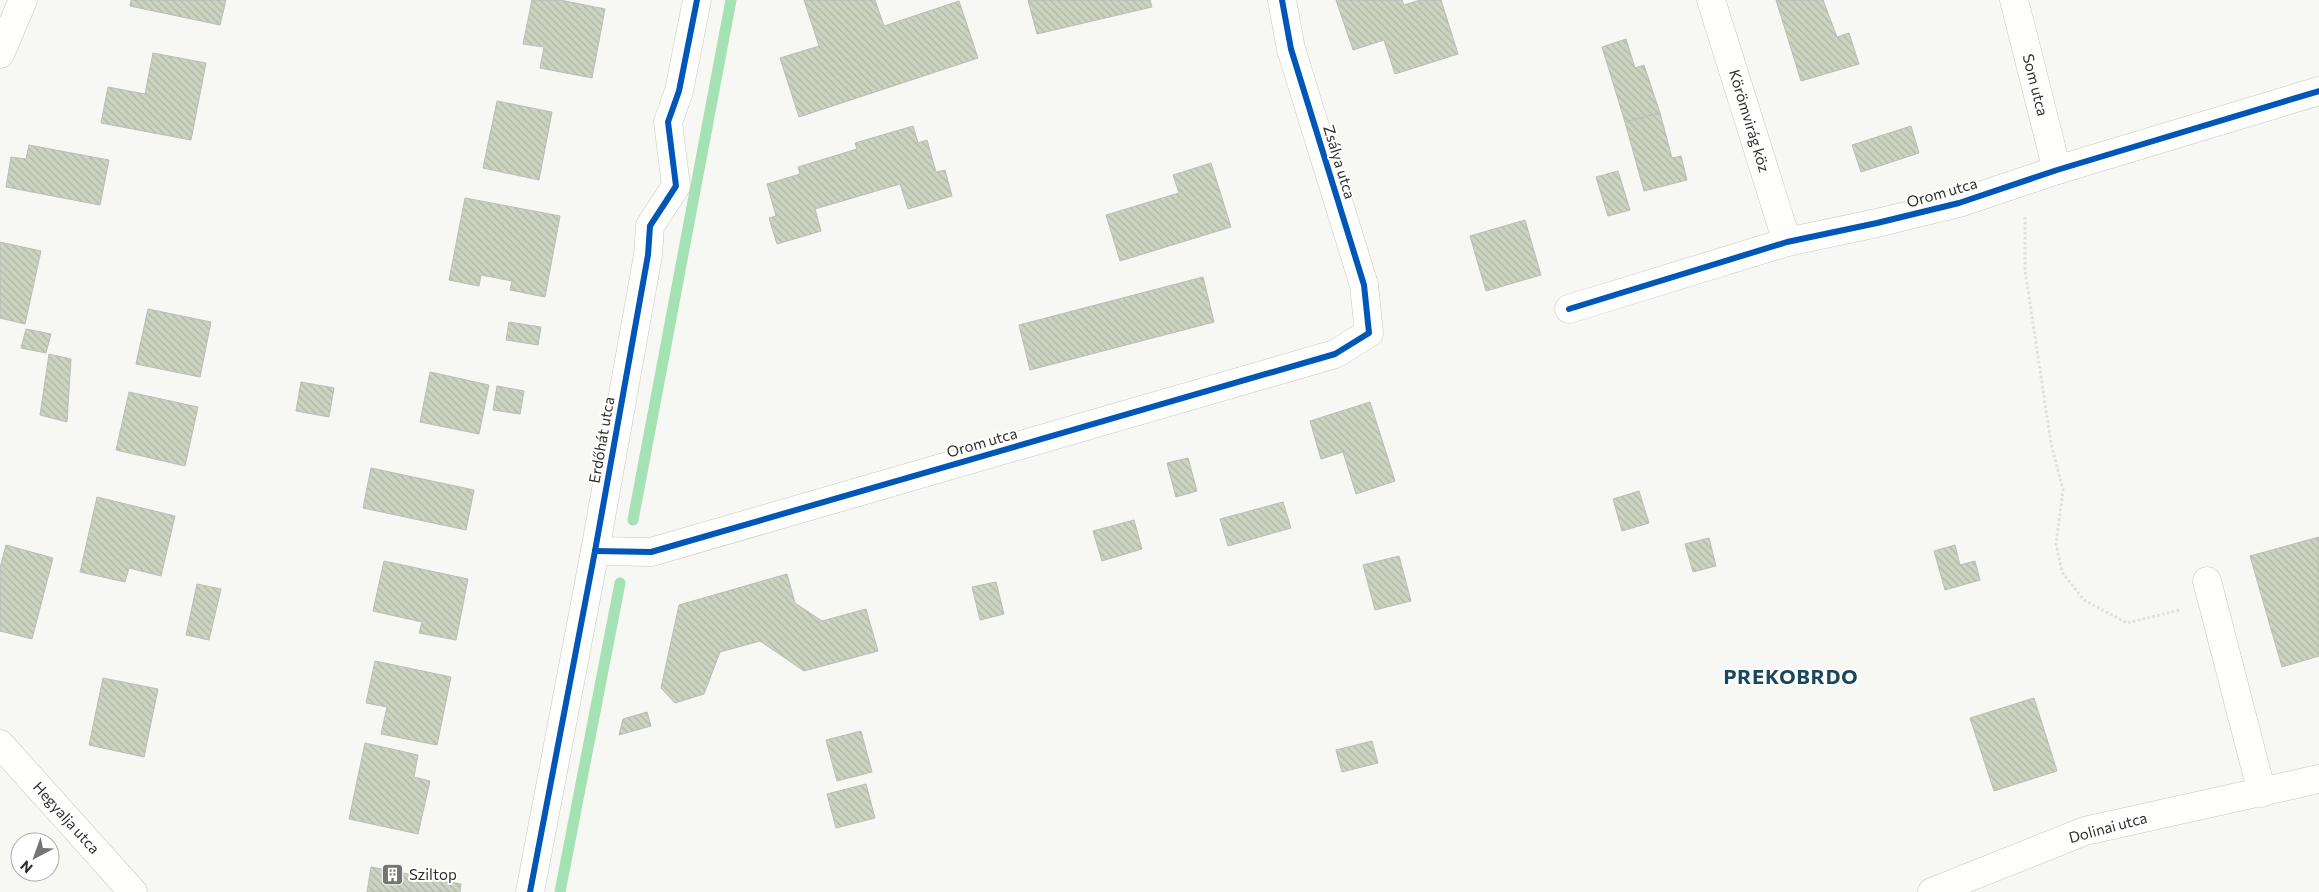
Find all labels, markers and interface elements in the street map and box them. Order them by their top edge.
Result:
street label: Som utca [2020,52,2052,118]
street label: Körömvirág köz [1726,67,1774,174]
street label: Zsálya utca [1320,122,1360,201]
street label: Orom utca [1904,173,1979,211]
street label: Erdőhát utca [585,395,617,484]
street label: Orom utca [944,423,1019,461]
district label: PREKOBRDO [1723,664,1859,688]
street label: Hegyalja utca [30,778,104,857]
street label: Dolinai utca [2067,808,2149,846]
north arrow [10,832,60,882]
text: N [17,857,36,877]
building icon: Sziltop [381,863,405,887]
place label: Sziltop [409,865,457,883]

